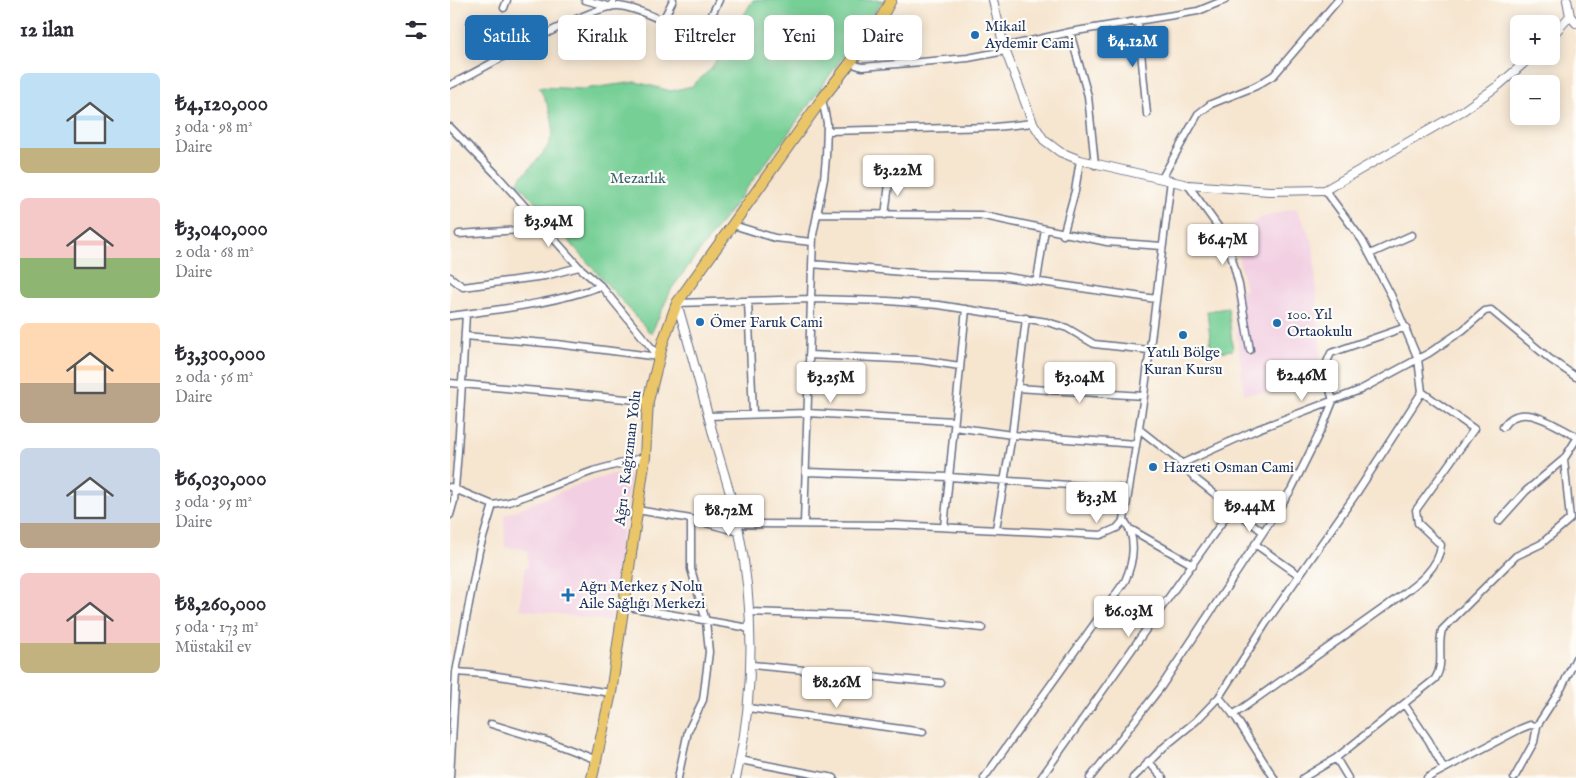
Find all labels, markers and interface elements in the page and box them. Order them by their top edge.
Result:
chip: Satılık [465,15,548,60]
chip: Kiralık [558,15,646,60]
chip: Filtreler [656,15,754,60]
chip: Yeni [764,15,834,60]
chip: Daire [844,15,922,60]
map controls [1510,15,1560,125]
button: + [1510,15,1560,65]
icon: filters [402,16,430,44]
text: 12 ilan [20,17,74,44]
place label: Mikail Aydemir Cami [984,17,1074,53]
pin: ₺4.12M [1092,26,1174,68]
marker: Mikail Aydemir Cami [969,29,981,41]
text: ₺4.12M [1108,32,1158,52]
button: − [1510,75,1560,125]
text: ₺4,120,000 [175,91,268,118]
icon: home [60,93,120,153]
text: 3 oda · 98 m² [175,118,253,138]
text: Daire [175,138,212,158]
pin: ₺3.22M [857,154,939,197]
text: ₺3.22M [874,161,922,181]
park label: Mezarlık [610,169,667,188]
pin: ₺3.94M [508,206,590,248]
text: ₺3.94M [525,212,573,232]
text: ₺3,040,000 [175,216,268,243]
icon: home [60,218,120,278]
pin: ₺6.47M [1182,224,1264,266]
text: ₺6.47M [1198,230,1248,250]
text: 2 oda · 68 m² [175,243,254,263]
text: Daire [175,263,212,283]
place label: 100. Yıl Ortaokulu [1287,305,1352,341]
place label: Ömer Faruk Cami [710,313,823,332]
marker: Ömer Faruk Cami [694,316,706,328]
marker: 100. Yıl Ortaokulu [1271,317,1283,329]
marker: Yatılı Bölge Kuran Kursu [1177,329,1189,341]
text: ₺3,300,000 [175,341,265,368]
icon: home [60,343,120,403]
place label: Yatılı Bölge Kuran Kursu [1144,343,1223,379]
pin: ₺2.46M [1261,360,1343,402]
pin: ₺3.25M [790,362,872,404]
pin: ₺3.04M [1039,362,1121,404]
text: ₺2.46M [1277,366,1327,386]
text: 2 oda · 56 m² [175,368,253,388]
text: ₺3.25M [808,368,854,388]
text: ₺3.04M [1055,368,1105,388]
text: Daire [175,388,212,408]
street label: Ağrı - Kağızman Yolu [610,389,646,528]
place label: Hazreti Osman Cami [1163,458,1294,477]
marker: Hazreti Osman Cami [1147,461,1159,473]
text: ₺6,030,000 [175,466,266,493]
icon: home [60,468,120,528]
pin: ₺3.3M [1062,482,1132,524]
text: ₺3.3M [1077,488,1117,508]
pin: ₺9.44M [1209,490,1291,533]
text: 3 oda · 95 m² [175,493,252,513]
pin: ₺8.72M [688,494,770,537]
text: ₺9.44M [1225,497,1275,517]
text: ₺8.72M [705,501,753,521]
text: Daire [175,513,212,533]
place label: Ağrı Merkez 5 Nolu Aile Sağlığı Merkezi [578,577,705,613]
marker: Ağrı Merkez 5 Nolu Aile Sağlığı Merkezi [561,588,575,602]
text: ₺8,260,000 [175,591,266,618]
icon: home [60,593,120,653]
pin: ₺6.03M [1088,596,1170,638]
text: ₺6.03M [1105,602,1153,622]
text: 5 oda · 173 m² [175,618,259,638]
text: Müstakil ev [175,638,251,658]
pin: ₺8.26M [796,666,878,709]
text: ₺8.26M [813,673,861,693]

